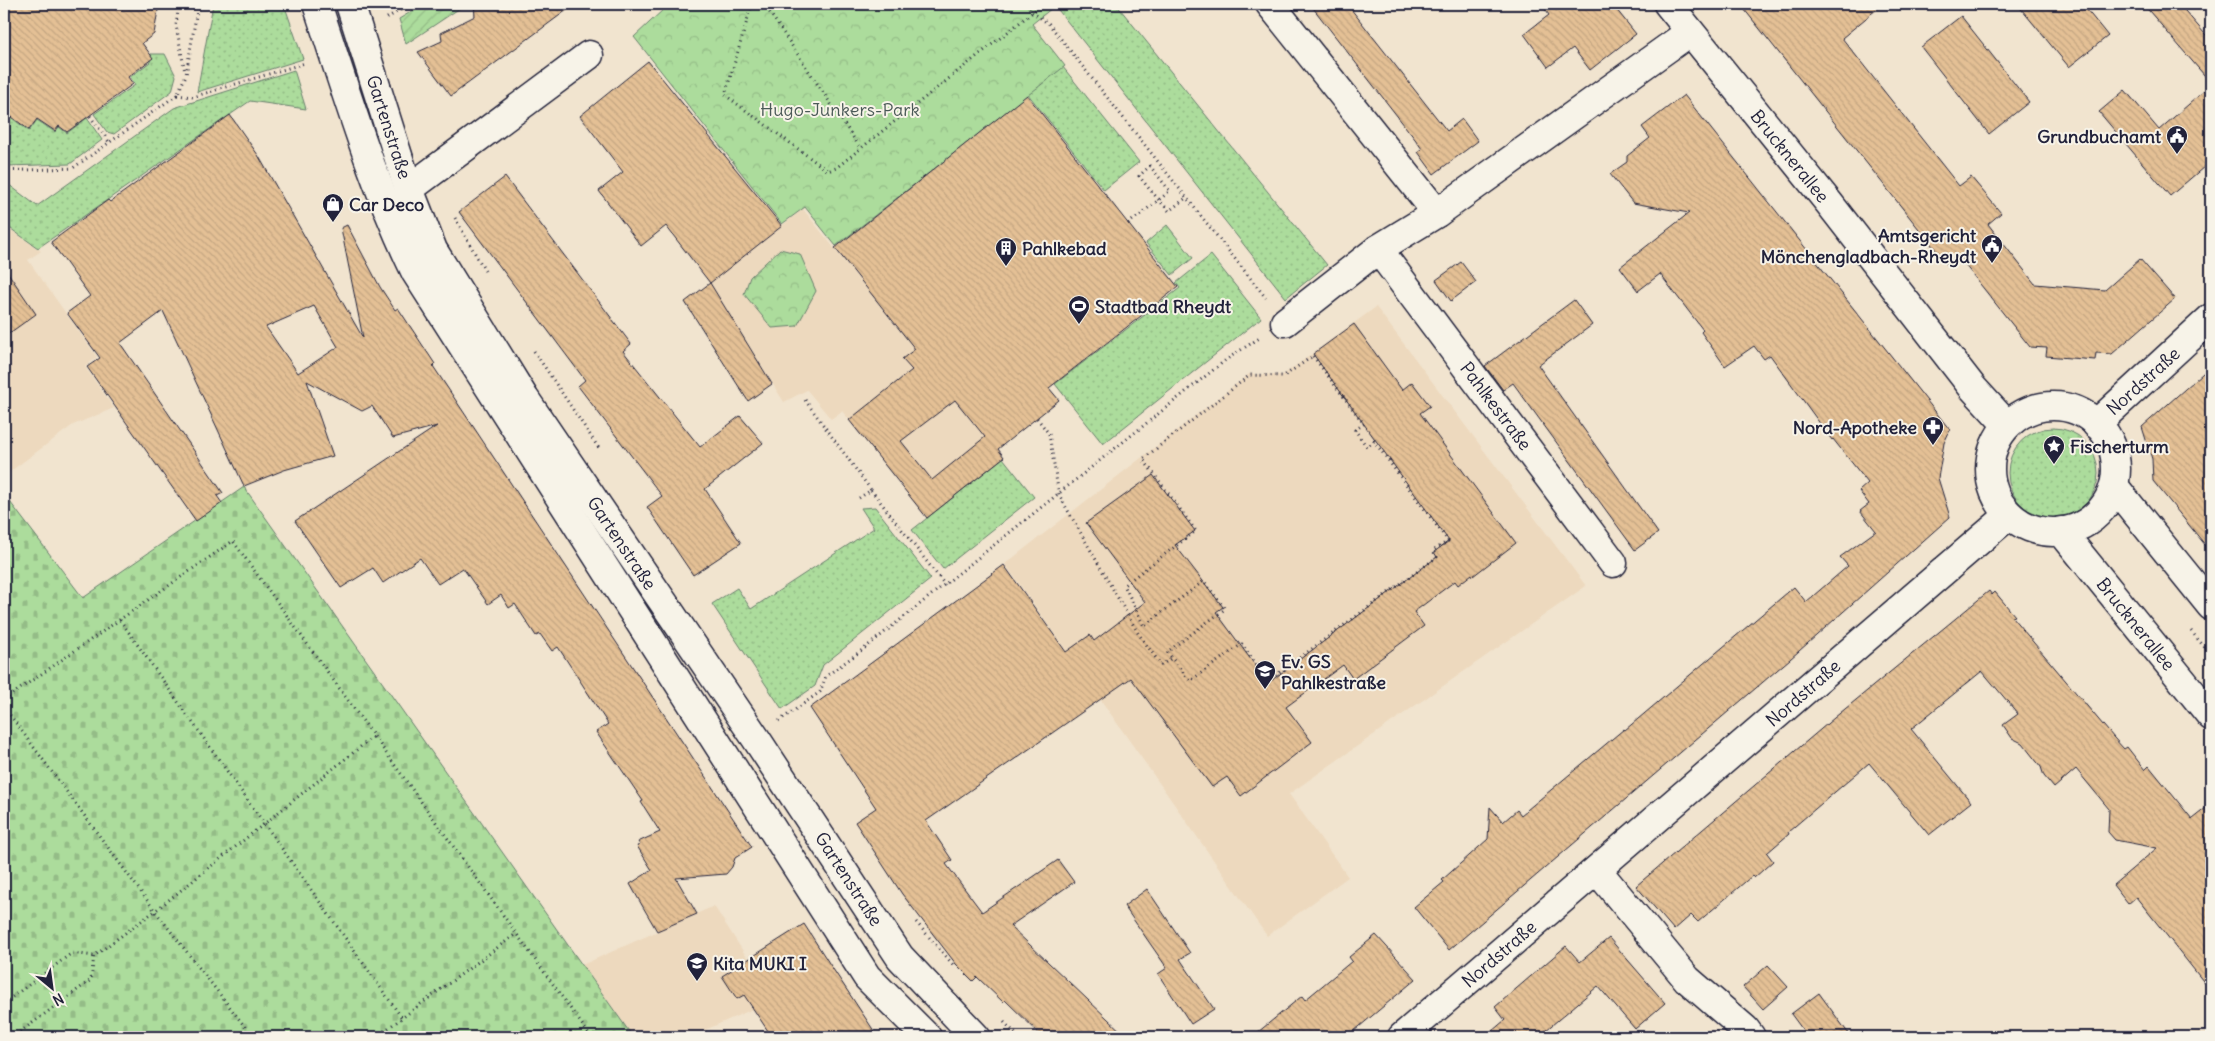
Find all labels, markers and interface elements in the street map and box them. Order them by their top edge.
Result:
street label: Gartenstraße [361,72,417,182]
park label: Hugo-Junkers-Park [760,98,920,121]
street label: Brucknerallee [1746,105,1834,207]
public building icon: Grundbuchamt [2165,124,2189,155]
place label: Grundbuchamt [2037,125,2162,148]
shop icon: Car Deco [321,192,345,223]
place label: Car Deco [349,193,424,216]
place label: Amtsgericht Mönchengladbach-Rheydt [1761,224,1977,268]
public building icon: Amtsgericht Mönchengladbach-Rheydt [1980,233,2004,264]
building icon: Pahlkebad [994,236,1018,267]
place label: Pahlkebad [1022,237,1107,260]
sports icon: Stadtbad Rheydt [1067,294,1091,325]
place label: Stadtbad Rheydt [1095,295,1232,318]
street label: Nordstraße [2101,342,2185,420]
street label: Pahlkestraße [1455,357,1537,455]
pharmacy icon: Nord-Apotheke [1921,415,1945,446]
place label: Nord-Apotheke [1793,416,1917,439]
place icon: Fischerturm [2042,434,2066,465]
place label: Fischerturm [2070,435,2169,458]
street label: Gartenstraße [582,492,662,594]
street label: Brucknerallee [2092,573,2180,675]
place label: Ev. GS Pahlkestraße [1281,650,1386,694]
street label: Nordstraße [1761,654,1845,732]
school or university icon: Ev. GS Pahlkestraße [1253,659,1277,690]
street label: Gartenstraße [810,828,888,930]
street label: Nordstraße [1457,915,1541,993]
school or university icon: Kita MUKI I [685,951,709,982]
place label: Kita MUKI I [713,952,807,975]
north arrow [28,964,78,1014]
text: N [50,989,67,1010]

